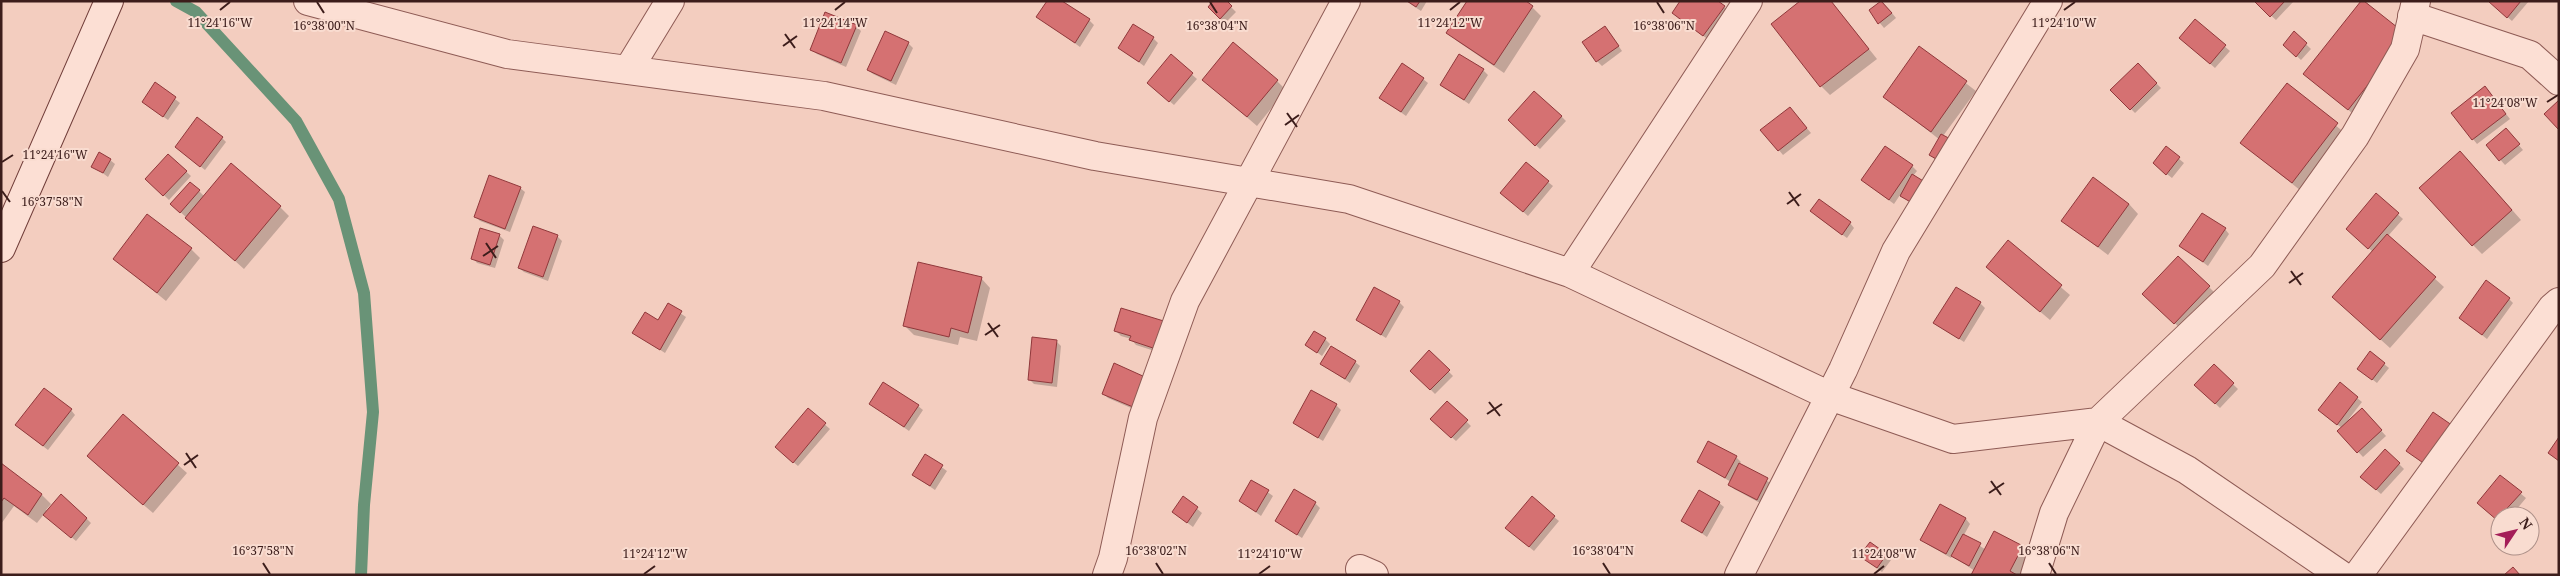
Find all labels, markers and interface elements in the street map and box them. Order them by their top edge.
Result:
text: 11°24'16"W [187,14,253,31]
text: 11°24'14"W [802,14,868,31]
text: 11°24'12"W [1417,14,1483,31]
text: 11°24'10"W [2031,14,2097,31]
text: 16°38'00"N [293,17,355,34]
text: 16°38'04"N [1186,17,1248,34]
text: 16°38'06"N [1633,17,1695,34]
text: 11°24'08"W [2472,94,2538,111]
text: 11°24'16"W [22,146,88,163]
text: 16°37'58"N [21,193,83,210]
north arrow [2490,506,2540,556]
text: N [2515,513,2537,533]
text: 16°37'58"N [232,542,294,559]
text: 16°38'02"N [1125,542,1187,559]
text: 16°38'04"N [1572,542,1634,559]
text: 16°38'06"N [2018,542,2080,559]
text: 11°24'12"W [622,545,688,562]
text: 11°24'10"W [1237,545,1303,562]
text: 11°24'08"W [1851,545,1917,562]

